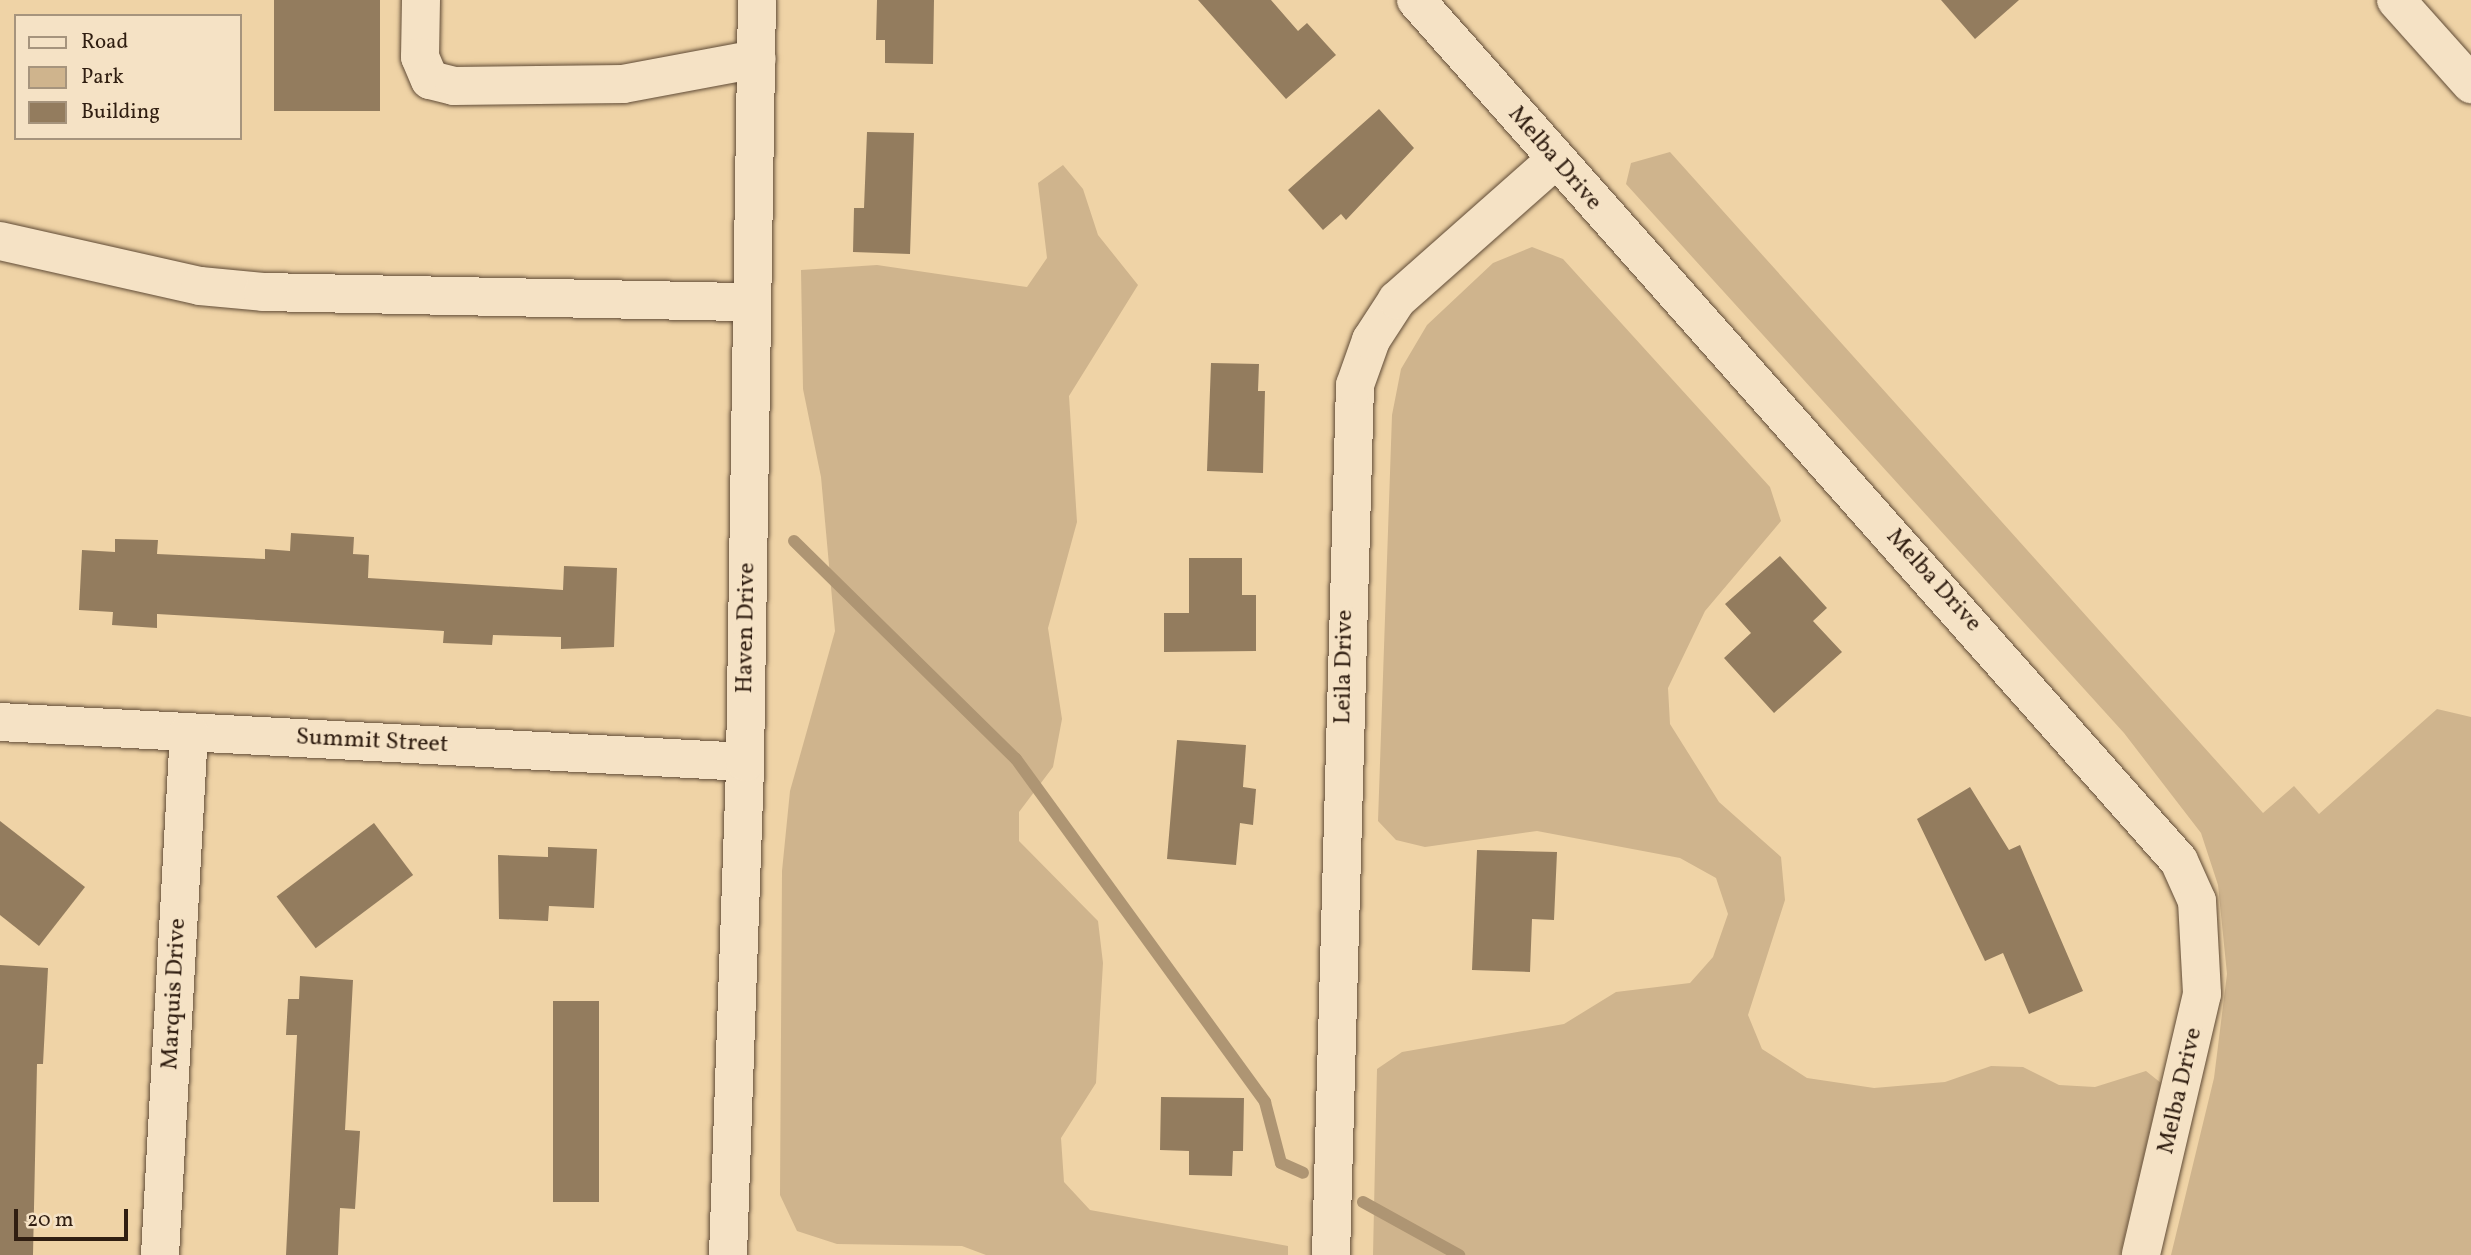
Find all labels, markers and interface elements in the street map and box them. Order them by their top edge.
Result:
legend [14,14,242,140]
text: Road [81,28,128,57]
text: Park [81,63,124,92]
text: Building [81,98,160,127]
street label: Melba Drive [1501,101,1607,217]
street label: Melba Drive [1879,523,1987,639]
street label: Haven Drive [731,562,763,694]
street label: Leila Drive [1330,609,1360,725]
street label: Summit Street [295,724,449,760]
street label: Marquis Drive [157,917,193,1071]
street label: Melba Drive [2152,1025,2210,1157]
scale bar [18,1196,131,1240]
text: 20 m [27,1206,73,1235]

